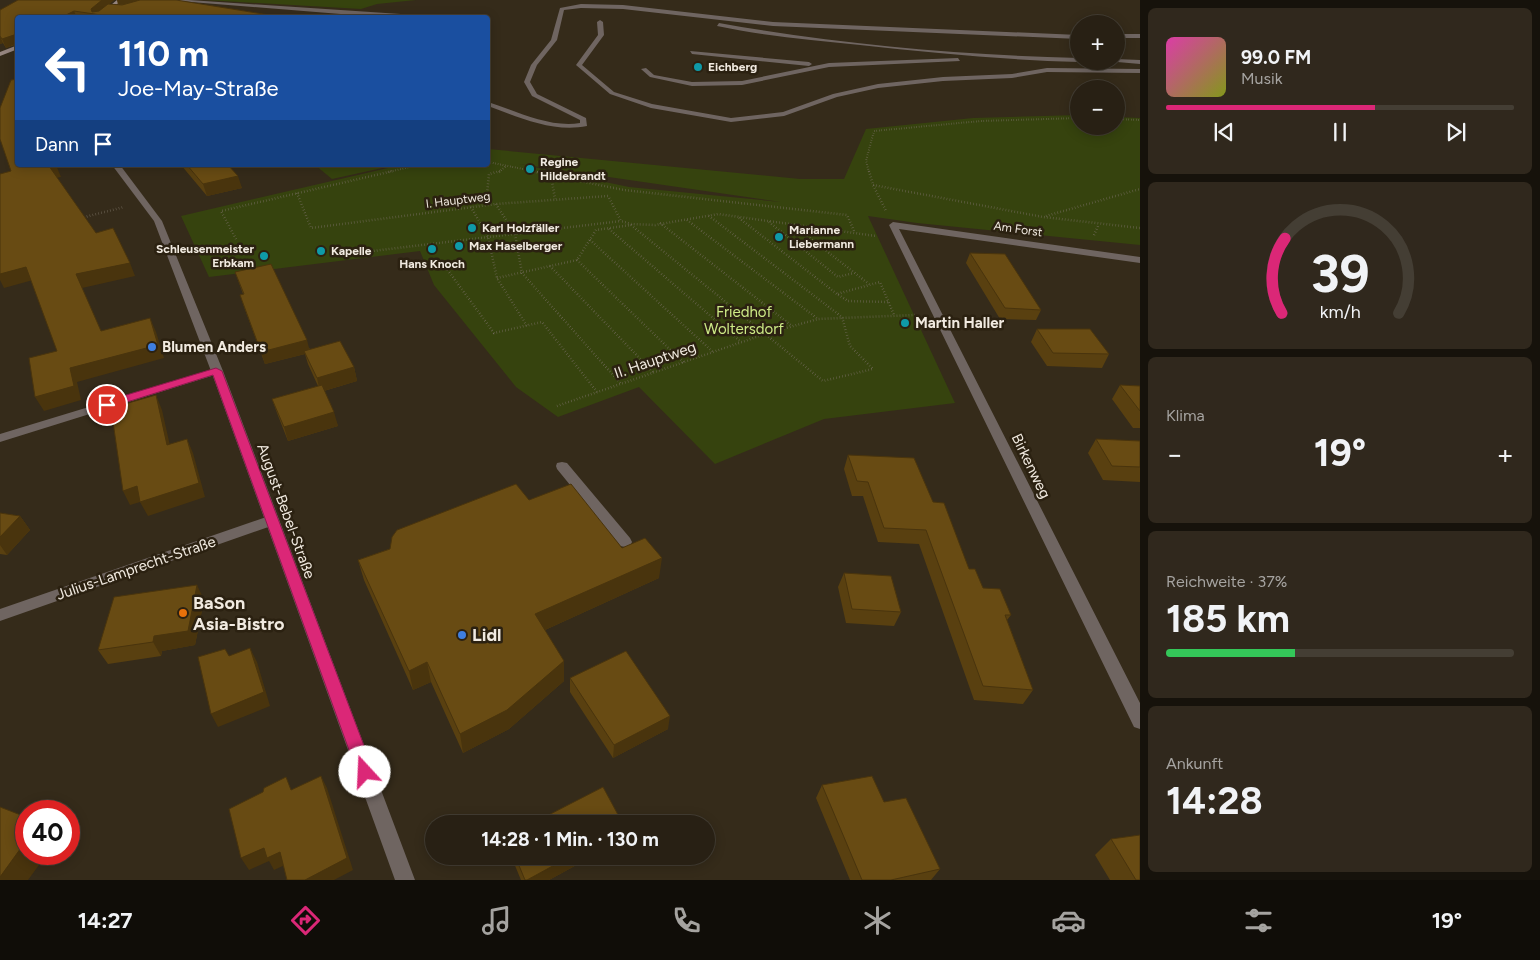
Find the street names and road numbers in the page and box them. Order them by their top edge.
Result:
street label: I. Hauptweg [425,189,491,211]
street label: Am Forst [993,219,1044,239]
street label: II. Hauptweg [612,338,698,382]
street label: Birkenweg [1008,431,1054,501]
street label: August-Bebel-Straße [253,441,319,581]
street label: Julius-Lamprecht-Straße [54,532,218,604]

